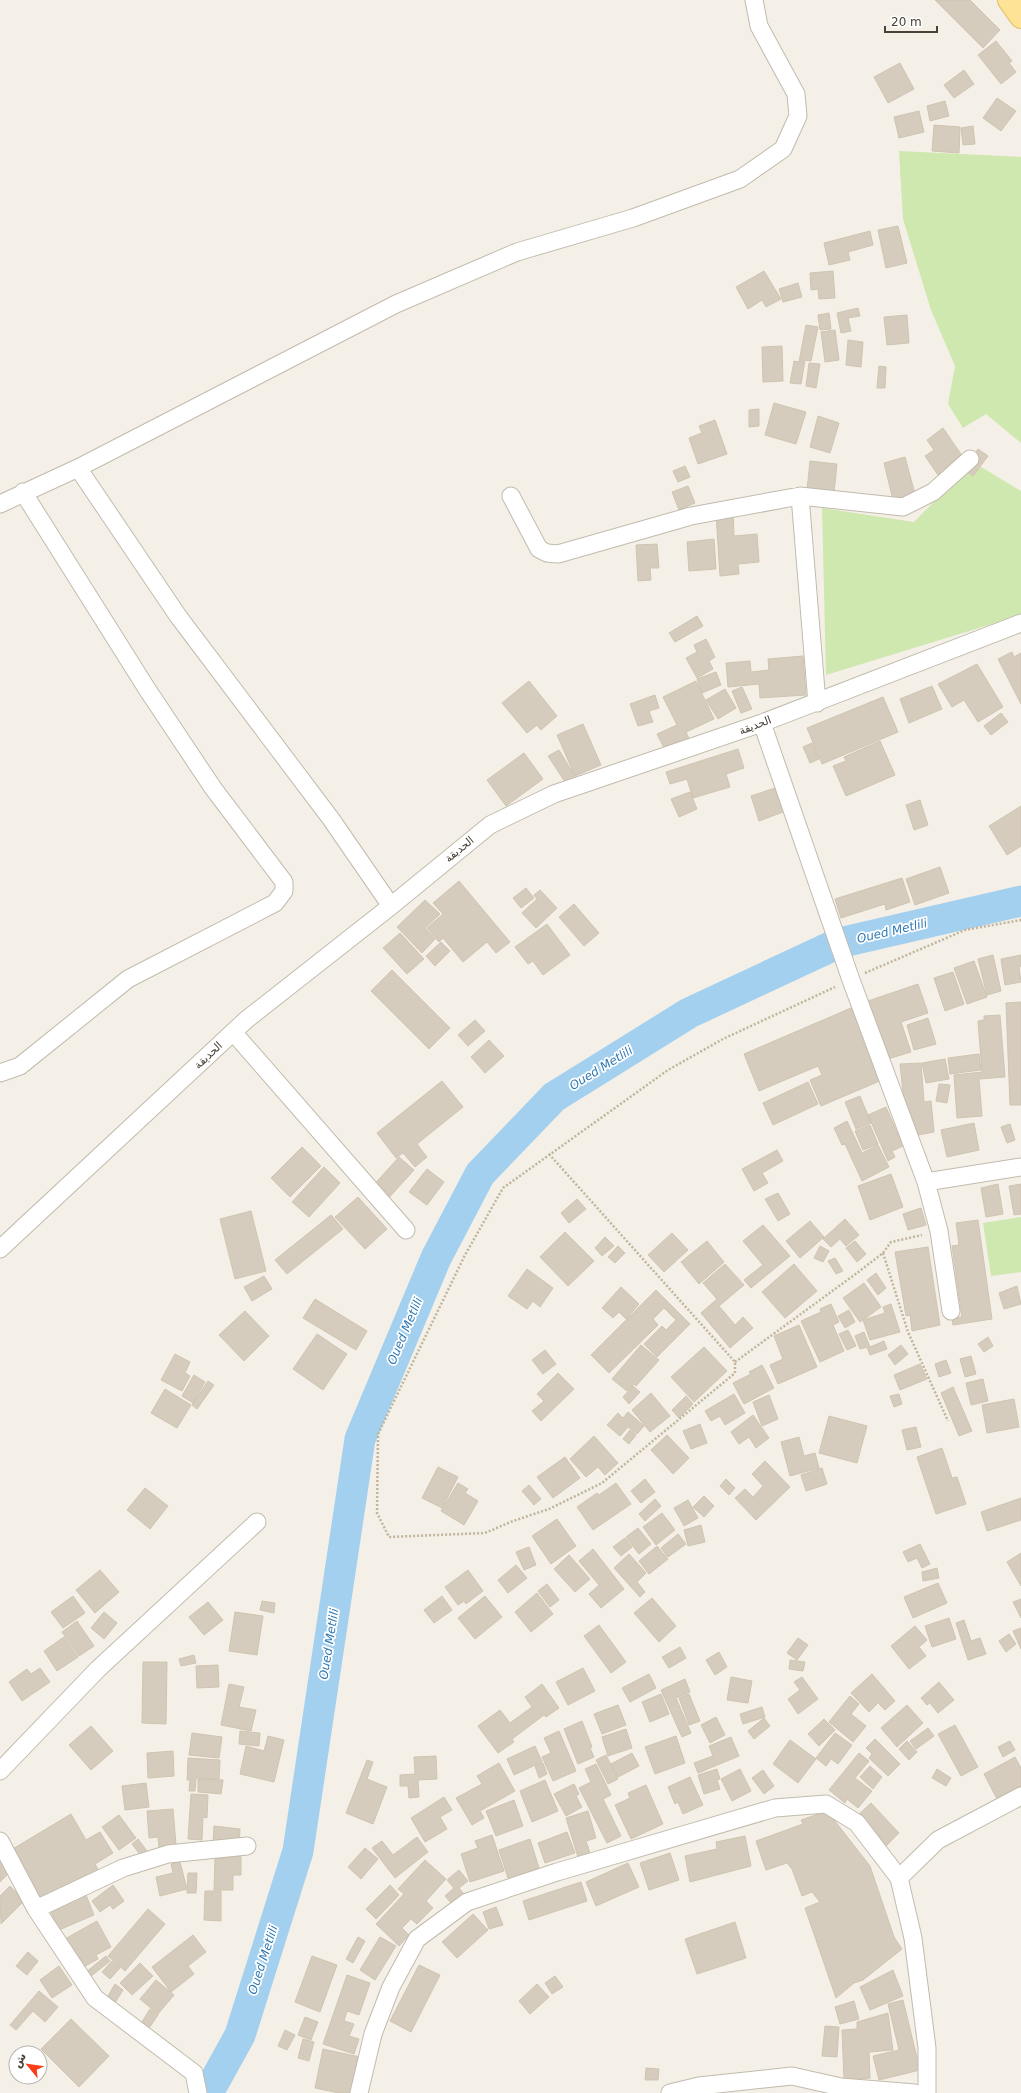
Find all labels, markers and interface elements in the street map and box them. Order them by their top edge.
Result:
scale bar [885,8,937,34]
text: 20 m [891,15,922,29]
street label: الحديقة [737,713,773,738]
street label: الحديقة [442,834,477,865]
water label: Oued Metlili [856,916,929,946]
street label: الحديقة [192,1039,225,1072]
water label: Oued Metlili [567,1043,636,1093]
water label: Oued Metlili [385,1295,426,1367]
water label: Oued Metlili [316,1607,342,1680]
water label: Oued Metlili [245,1923,281,1996]
north arrow [8,2045,48,2085]
text: ش [10,2051,29,2070]

